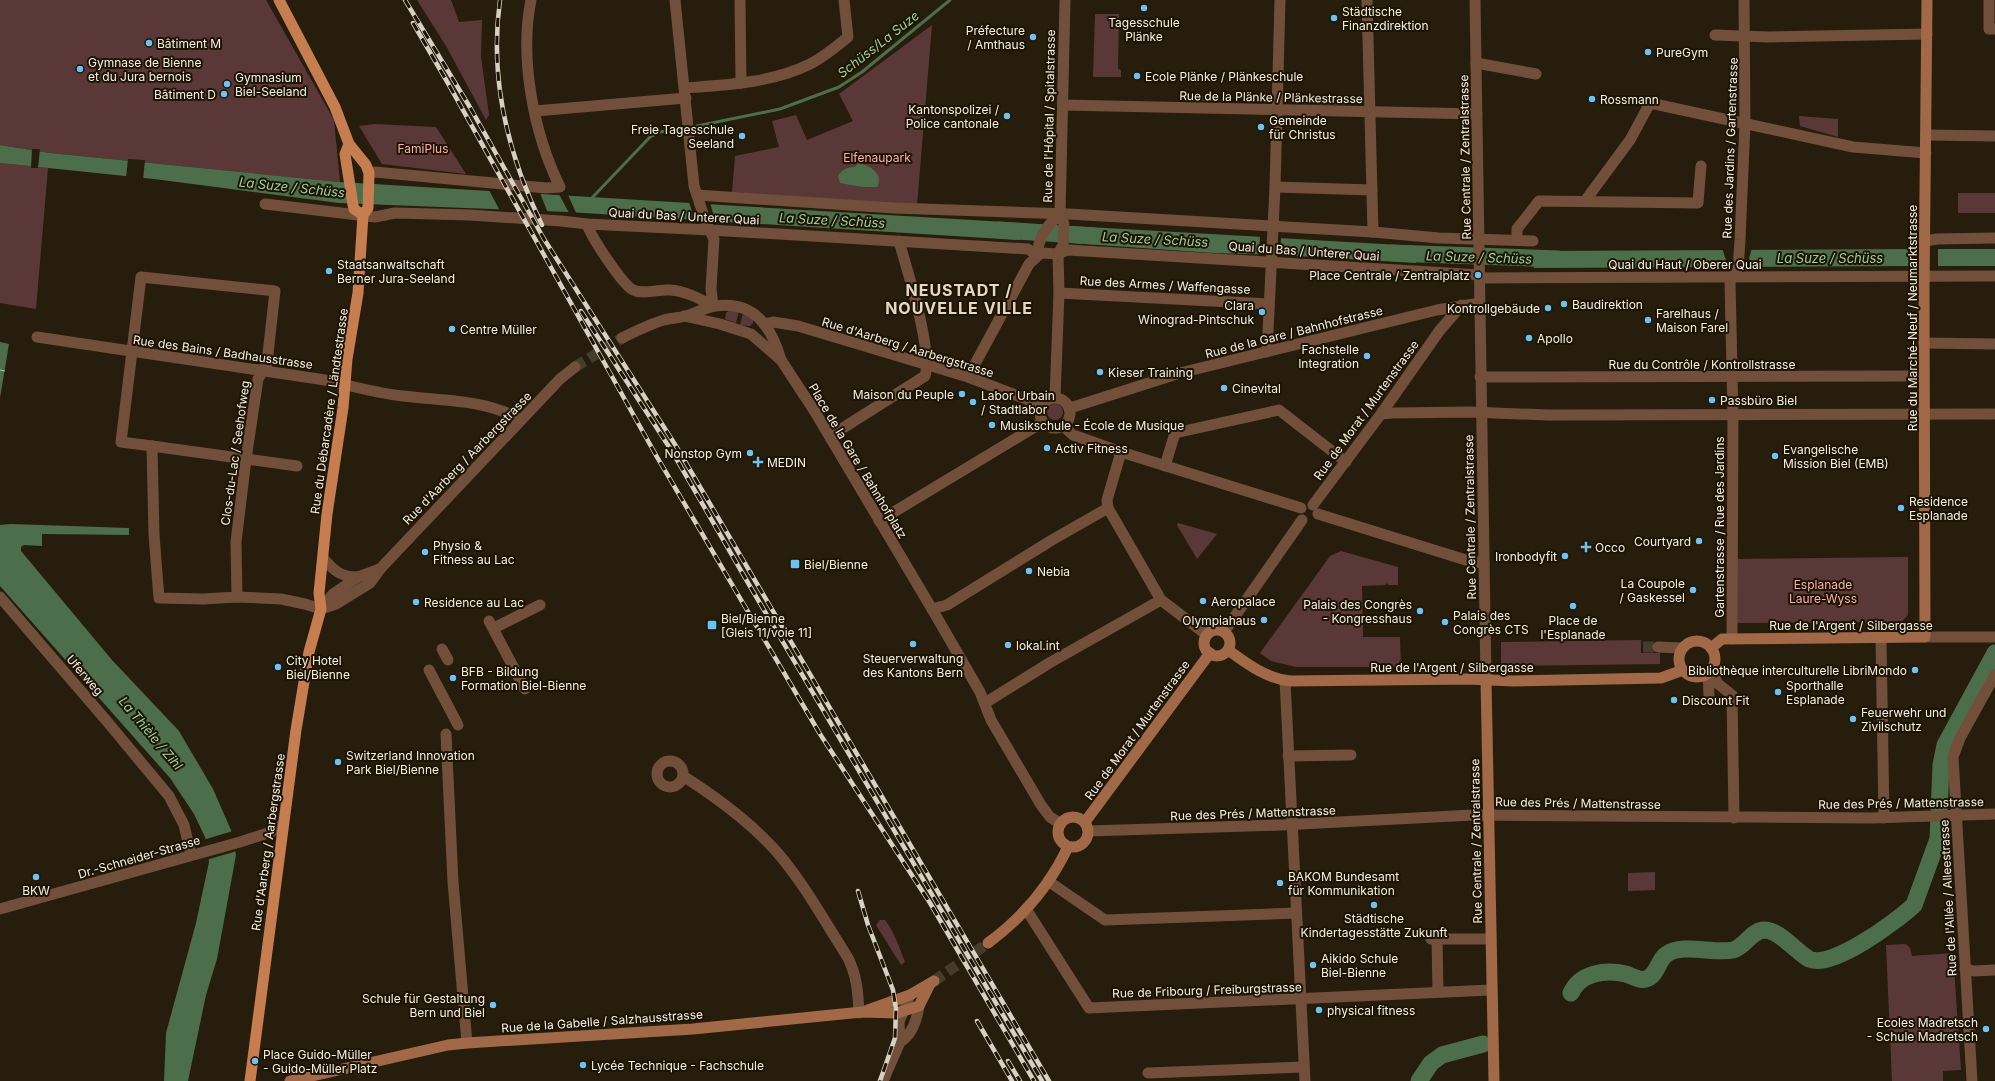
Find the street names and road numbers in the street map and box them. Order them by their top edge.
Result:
street label: Rue de l'Hôpital / Spitalstrasse [1040,29,1058,203]
street label: Rue des Jardins / Gartenstrasse [1719,57,1741,239]
street label: Rue Centrale / Zentralstrasse [1456,74,1474,240]
street label: Rue de la Plänke / Plänkestrasse [1179,88,1363,106]
street label: Quai du Bas / Unterer Quai [608,205,760,227]
street label: Rue du Marché-Neuf / Neumarktstrasse [1905,205,1920,431]
street label: Quai du Bas / Unterer Quai [1228,238,1380,264]
street label: Quai du Haut / Oberer Quai [1608,257,1762,272]
street label: Rue des Armes / Waffengasse [1079,273,1251,297]
street label: Rue de la Gare / Bahnhofstrasse [1204,303,1384,361]
street label: Rue du Débarcadère / Ländtestrasse [307,307,351,515]
street label: Rue d'Aarberg / Aarbergstrasse [820,314,996,380]
street label: Rue des Bains / Badhausstrasse [132,332,314,372]
street label: Rue de Morat / Murtenstrasse [1310,337,1422,483]
street label: Rue du Contrôle / Kontrollstrasse [1609,357,1795,372]
street label: Clos-du-Lac / Seehofweg [217,380,253,526]
street label: Place de la Gare / Bahnhofplatz [806,381,910,541]
street label: Rue d'Aarberg / Aarbergstrasse [399,388,535,528]
street label: Rue Centrale / Zentralstrasse [1461,434,1479,600]
street label: Gartenstrasse / Rue des Jardins [1712,436,1727,618]
street label: Rue de l'Argent / Silbergasse [1769,618,1933,633]
street label: Uferweg [63,652,107,698]
street label: Rue de Morat / Murtenstrasse [1081,657,1193,803]
street label: Rue de l'Argent / Silbergasse [1370,660,1534,675]
street label: Rue d'Aarberg / Aarbergstrasse [248,752,288,932]
street label: Rue Centrale / Zentralstrasse [1467,758,1485,924]
street label: Rue des Prés / Mattenstrasse [1495,794,1661,812]
street label: Rue des Prés / Mattenstrasse [1818,794,1984,812]
street label: Rue des Prés / Mattenstrasse [1170,803,1336,823]
street label: Rue de l'Allée / Alleestrasse [1936,819,1960,977]
street label: Dr.-Schneider-Strasse [76,832,202,882]
street label: Rue de Fribourg / Freiburgstrasse [1112,979,1302,1001]
street label: Rue de la Gabelle / Salzhausstrasse [501,1006,703,1036]

